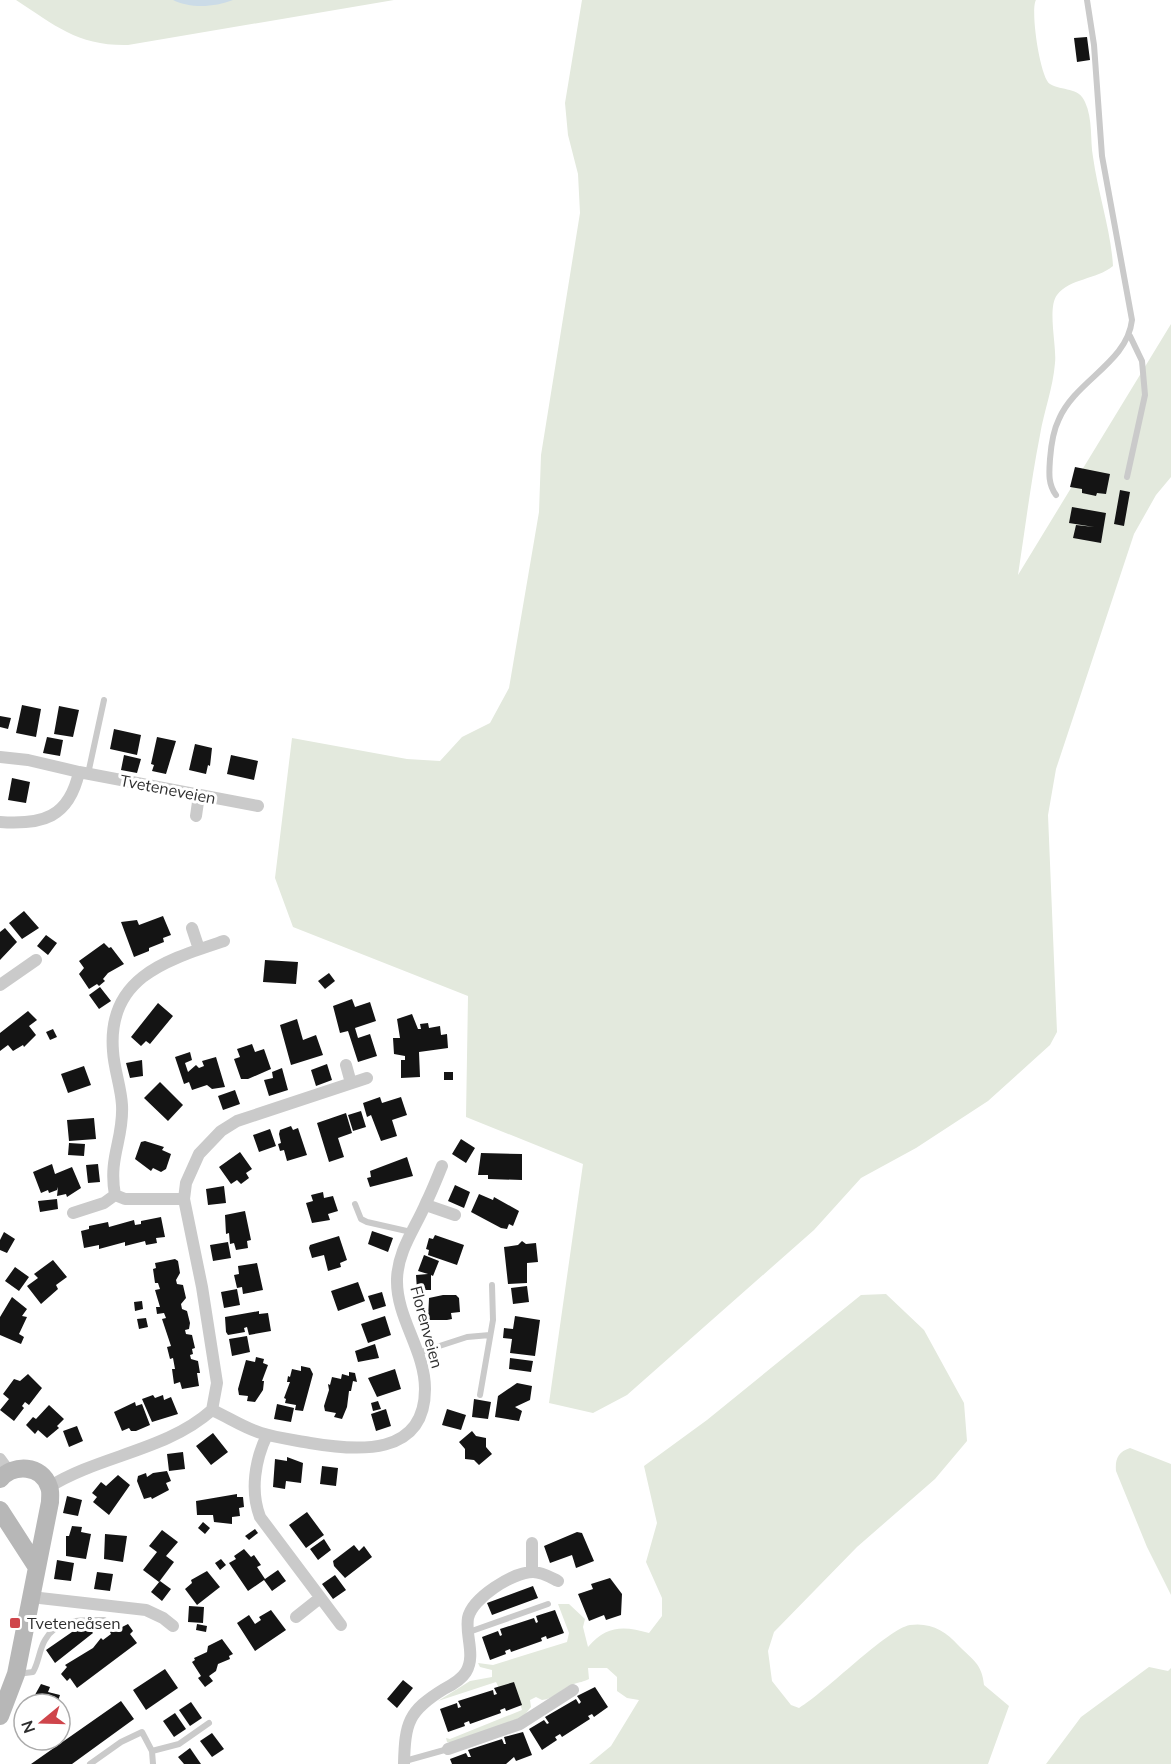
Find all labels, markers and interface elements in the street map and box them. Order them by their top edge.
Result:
street label: Tveteneveien [119,770,217,808]
street label: Florenveien [406,1284,448,1370]
place label: Tveteneåsen [27,1613,121,1633]
marker: Tveteneåsen [8,1616,22,1630]
north arrow [12,1692,72,1752]
text: N [16,1718,39,1736]

